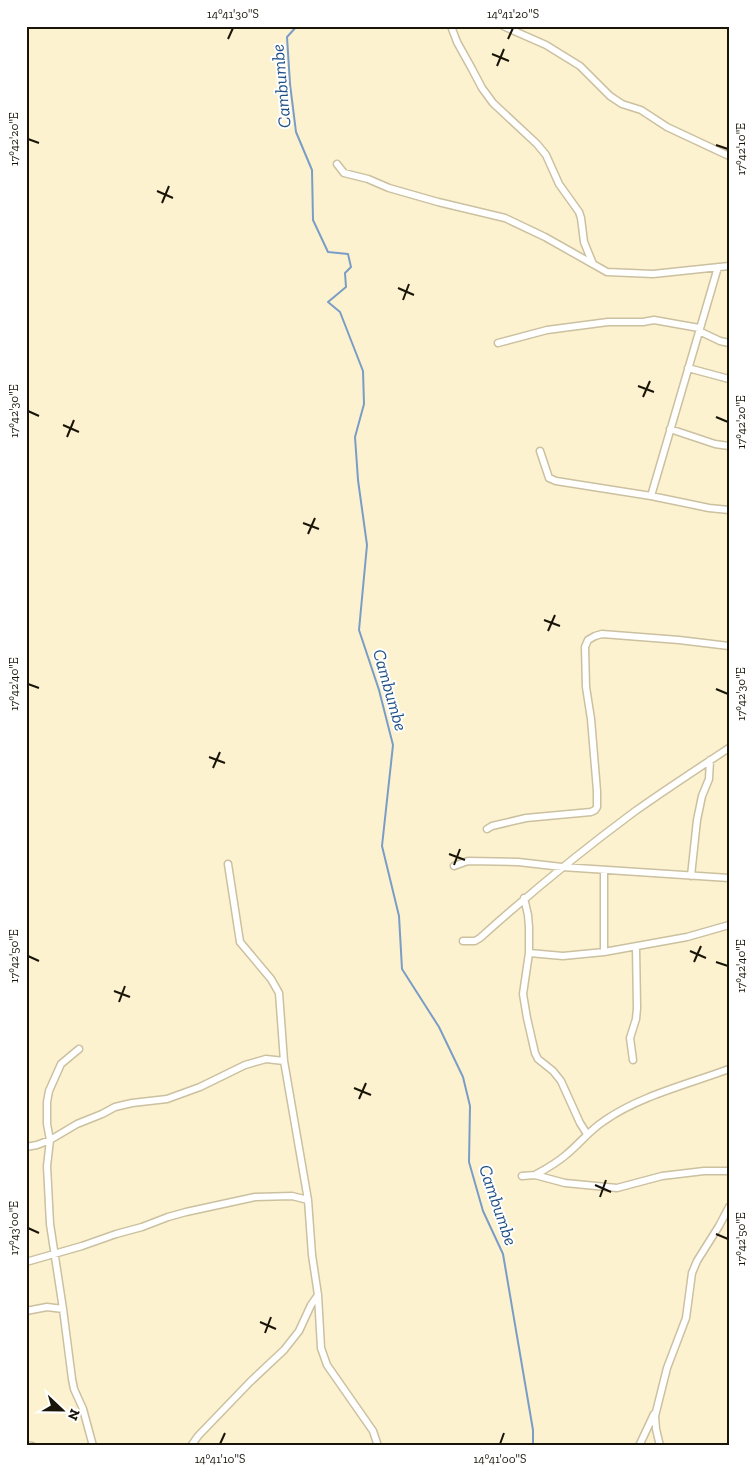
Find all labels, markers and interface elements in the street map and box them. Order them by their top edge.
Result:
text: 14°41'30"S [207,7,259,21]
text: 14°41'20"S [487,7,539,21]
water label: Cambumbe [266,43,296,129]
text: 17°42'20"E [7,112,21,166]
text: 17°42'10"E [734,123,748,175]
text: 17°42'30"E [7,384,21,438]
text: 17°42'20"E [734,395,748,449]
water label: Cambumbe [368,647,412,734]
text: 17°42'40"E [7,657,21,711]
text: 17°42'30"E [734,667,748,721]
text: 17°42'50"E [7,929,21,983]
text: 17°42'40"E [734,939,748,993]
water label: Cambumbe [474,1162,522,1248]
text: 17°43'00"E [7,1201,21,1255]
text: 17°42'50"E [734,1212,748,1266]
north arrow [38,1384,88,1434]
text: N [64,1407,83,1423]
text: 14°41'10"S [195,1452,245,1466]
text: 14°41'00"S [474,1452,526,1466]

